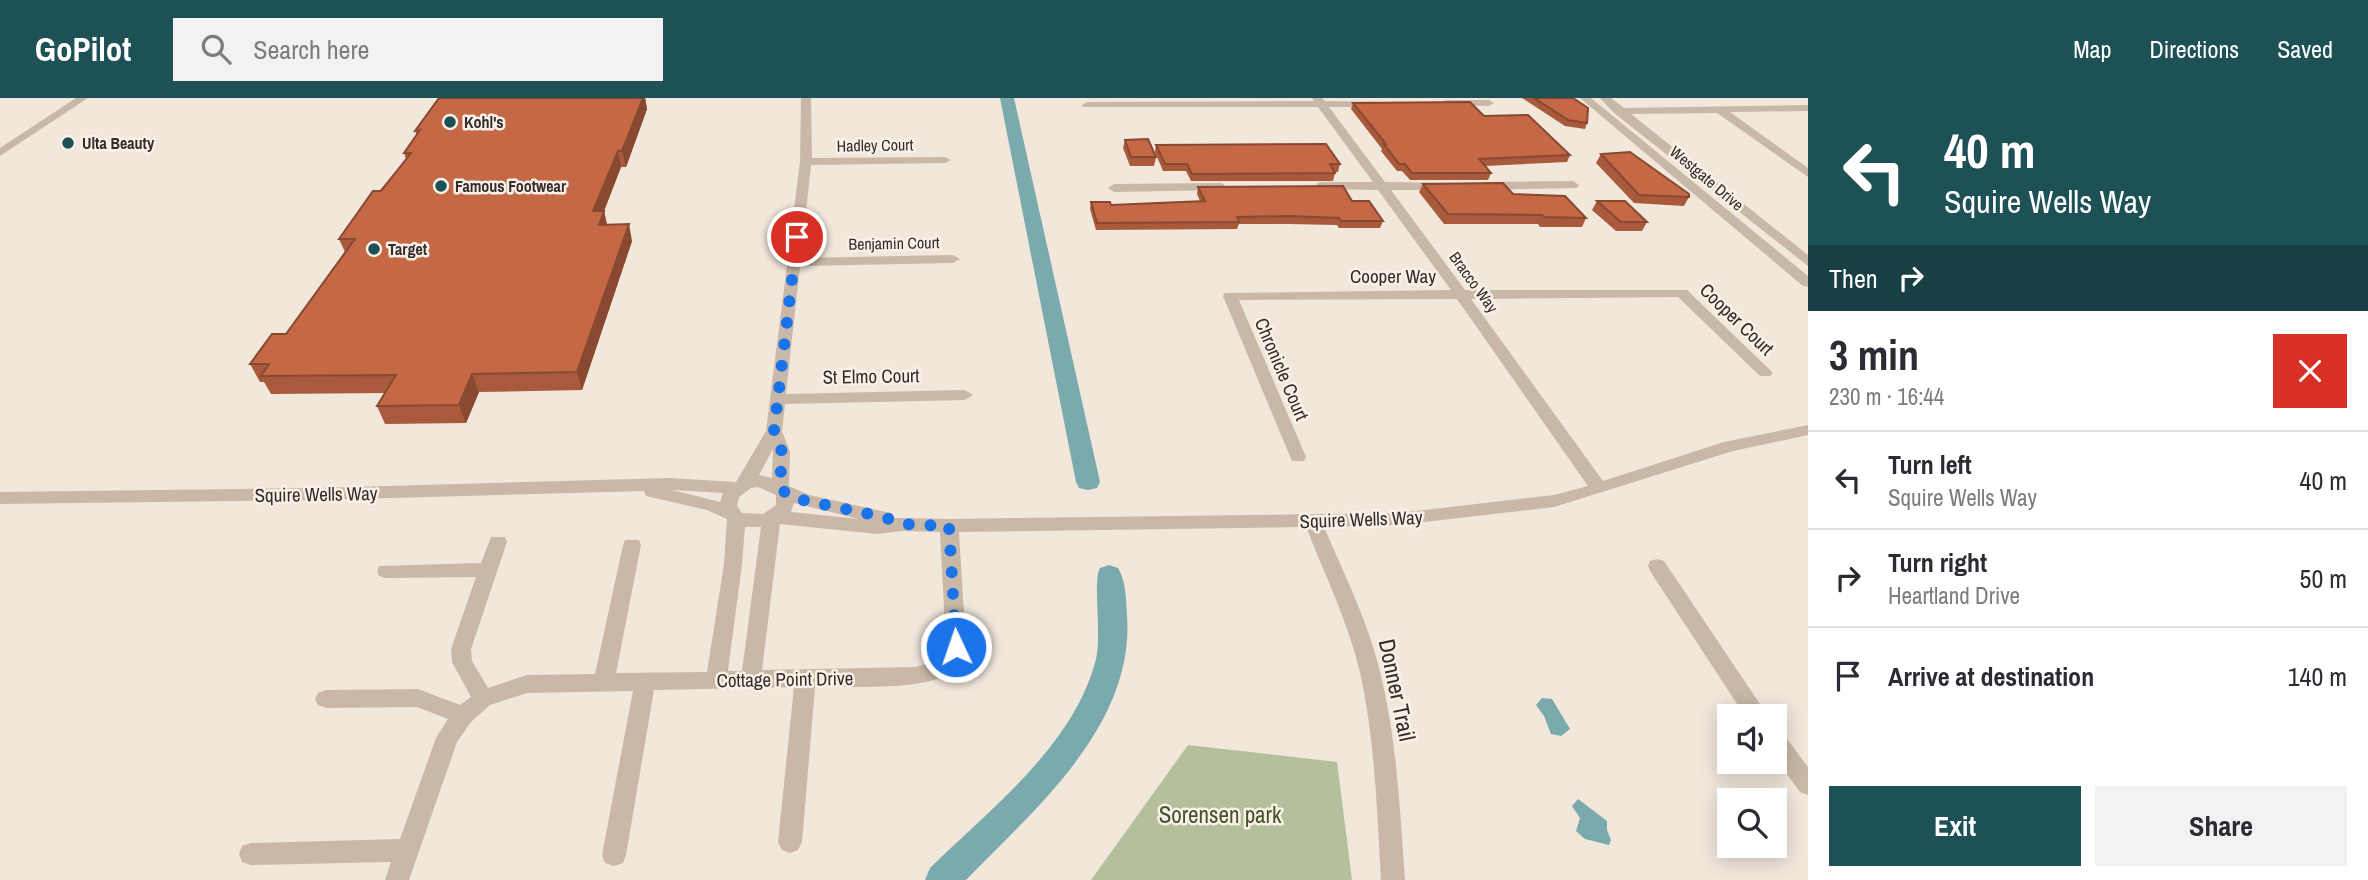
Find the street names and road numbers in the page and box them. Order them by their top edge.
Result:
street label: Hadley Court [837,133,914,157]
street label: Westgate Drive [1665,141,1749,215]
street label: Benjamin Court [848,231,940,255]
street label: Bracco Way [1444,247,1504,317]
street label: Cooper Way [1350,263,1436,289]
street label: Cooper Court [1694,277,1780,361]
street label: Chronicle Court [1249,314,1316,425]
street label: St Elmo Court [822,362,920,390]
street label: Squire Wells Way [254,480,378,508]
street label: Squire Wells Way [1299,504,1423,534]
street label: Donner Trail [1372,636,1423,744]
street label: Cottage Point Drive [716,665,854,693]

